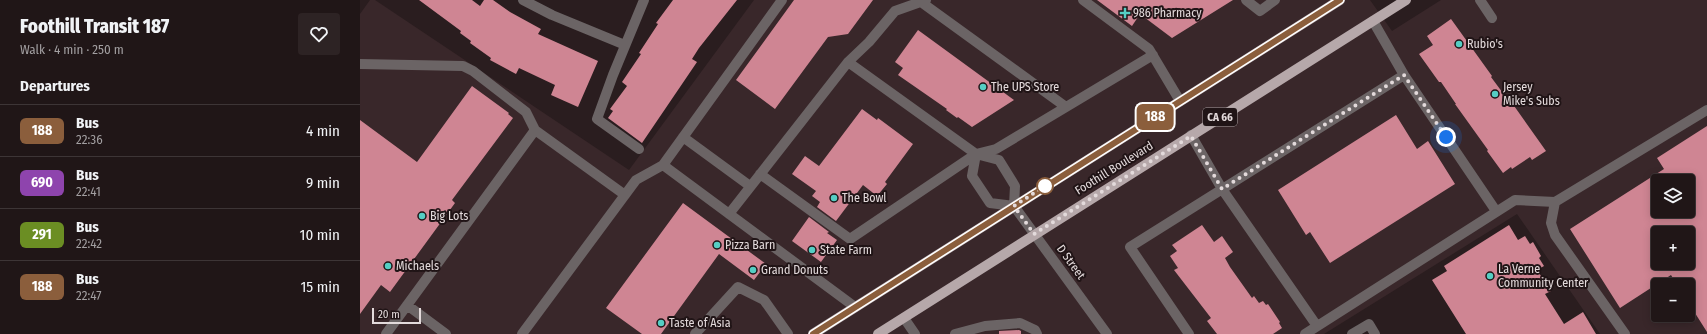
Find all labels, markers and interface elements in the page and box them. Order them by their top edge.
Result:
place label: 986 Pharmacy [1133,6,1202,20]
marker: 986 Pharmacy [1120,8,1130,18]
button: heart [298,13,340,55]
text: Foothill Transit 187 [20,15,169,38]
place label: Rubio's [1467,37,1503,51]
marker: Rubio's [1454,39,1464,49]
text: Walk · 4 min · 250 m [20,42,124,57]
text: Departures [20,77,90,95]
place label: The UPS Store [991,80,1059,94]
place label: Jersey Mike's Subs [1503,80,1560,108]
marker: The UPS Store [978,82,988,92]
marker: Jersey Mike's Subs [1490,89,1500,99]
line badge: 188 [1132,104,1178,130]
text: 188 [1145,108,1165,125]
road number: CA 66 [1203,108,1237,126]
text: Bus [76,114,99,132]
text: 188 [32,122,52,139]
text: 4 min [306,122,340,140]
your location [1436,127,1456,147]
text: 22:36 [76,132,103,147]
street label: Foothill Boulevard [1072,138,1156,198]
text: Bus [76,166,99,184]
text: 690 [31,174,53,191]
text: 9 min [306,174,340,192]
map controls [1651,174,1695,322]
button: layers [1651,174,1695,218]
unlabelled marker [1036,177,1054,195]
text: 22:41 [76,184,101,199]
place label: The Bowl [842,191,887,205]
marker: The Bowl [829,193,839,203]
place label: Big Lots [430,209,468,223]
marker: Big Lots [417,211,427,221]
text: Bus [76,218,99,236]
text: 291 [32,226,52,243]
text: 10 min [300,226,340,244]
button: + [1651,226,1695,270]
text: 22:42 [76,236,102,251]
place label: Pizza Barn [725,238,775,252]
marker: Pizza Barn [712,240,722,250]
street label: D Street [1054,242,1088,282]
place label: State Farm [820,243,872,257]
marker: State Farm [807,245,817,255]
place label: Michaels [396,259,439,273]
marker: Michaels [383,261,393,271]
place label: La Verne Community Center [1498,262,1589,290]
place label: Grand Donuts [761,263,828,277]
marker: Grand Donuts [748,265,758,275]
text: Bus [76,270,99,288]
marker: La Verne Community Center [1485,271,1495,281]
text: 188 [32,278,52,295]
text: 15 min [301,278,340,296]
button: − [1651,278,1695,322]
text: 22:47 [76,288,101,303]
scale bar [372,306,421,325]
text: 20 m [378,308,400,321]
place label: Taste of Asia [669,316,731,330]
marker: Taste of Asia [656,318,666,328]

